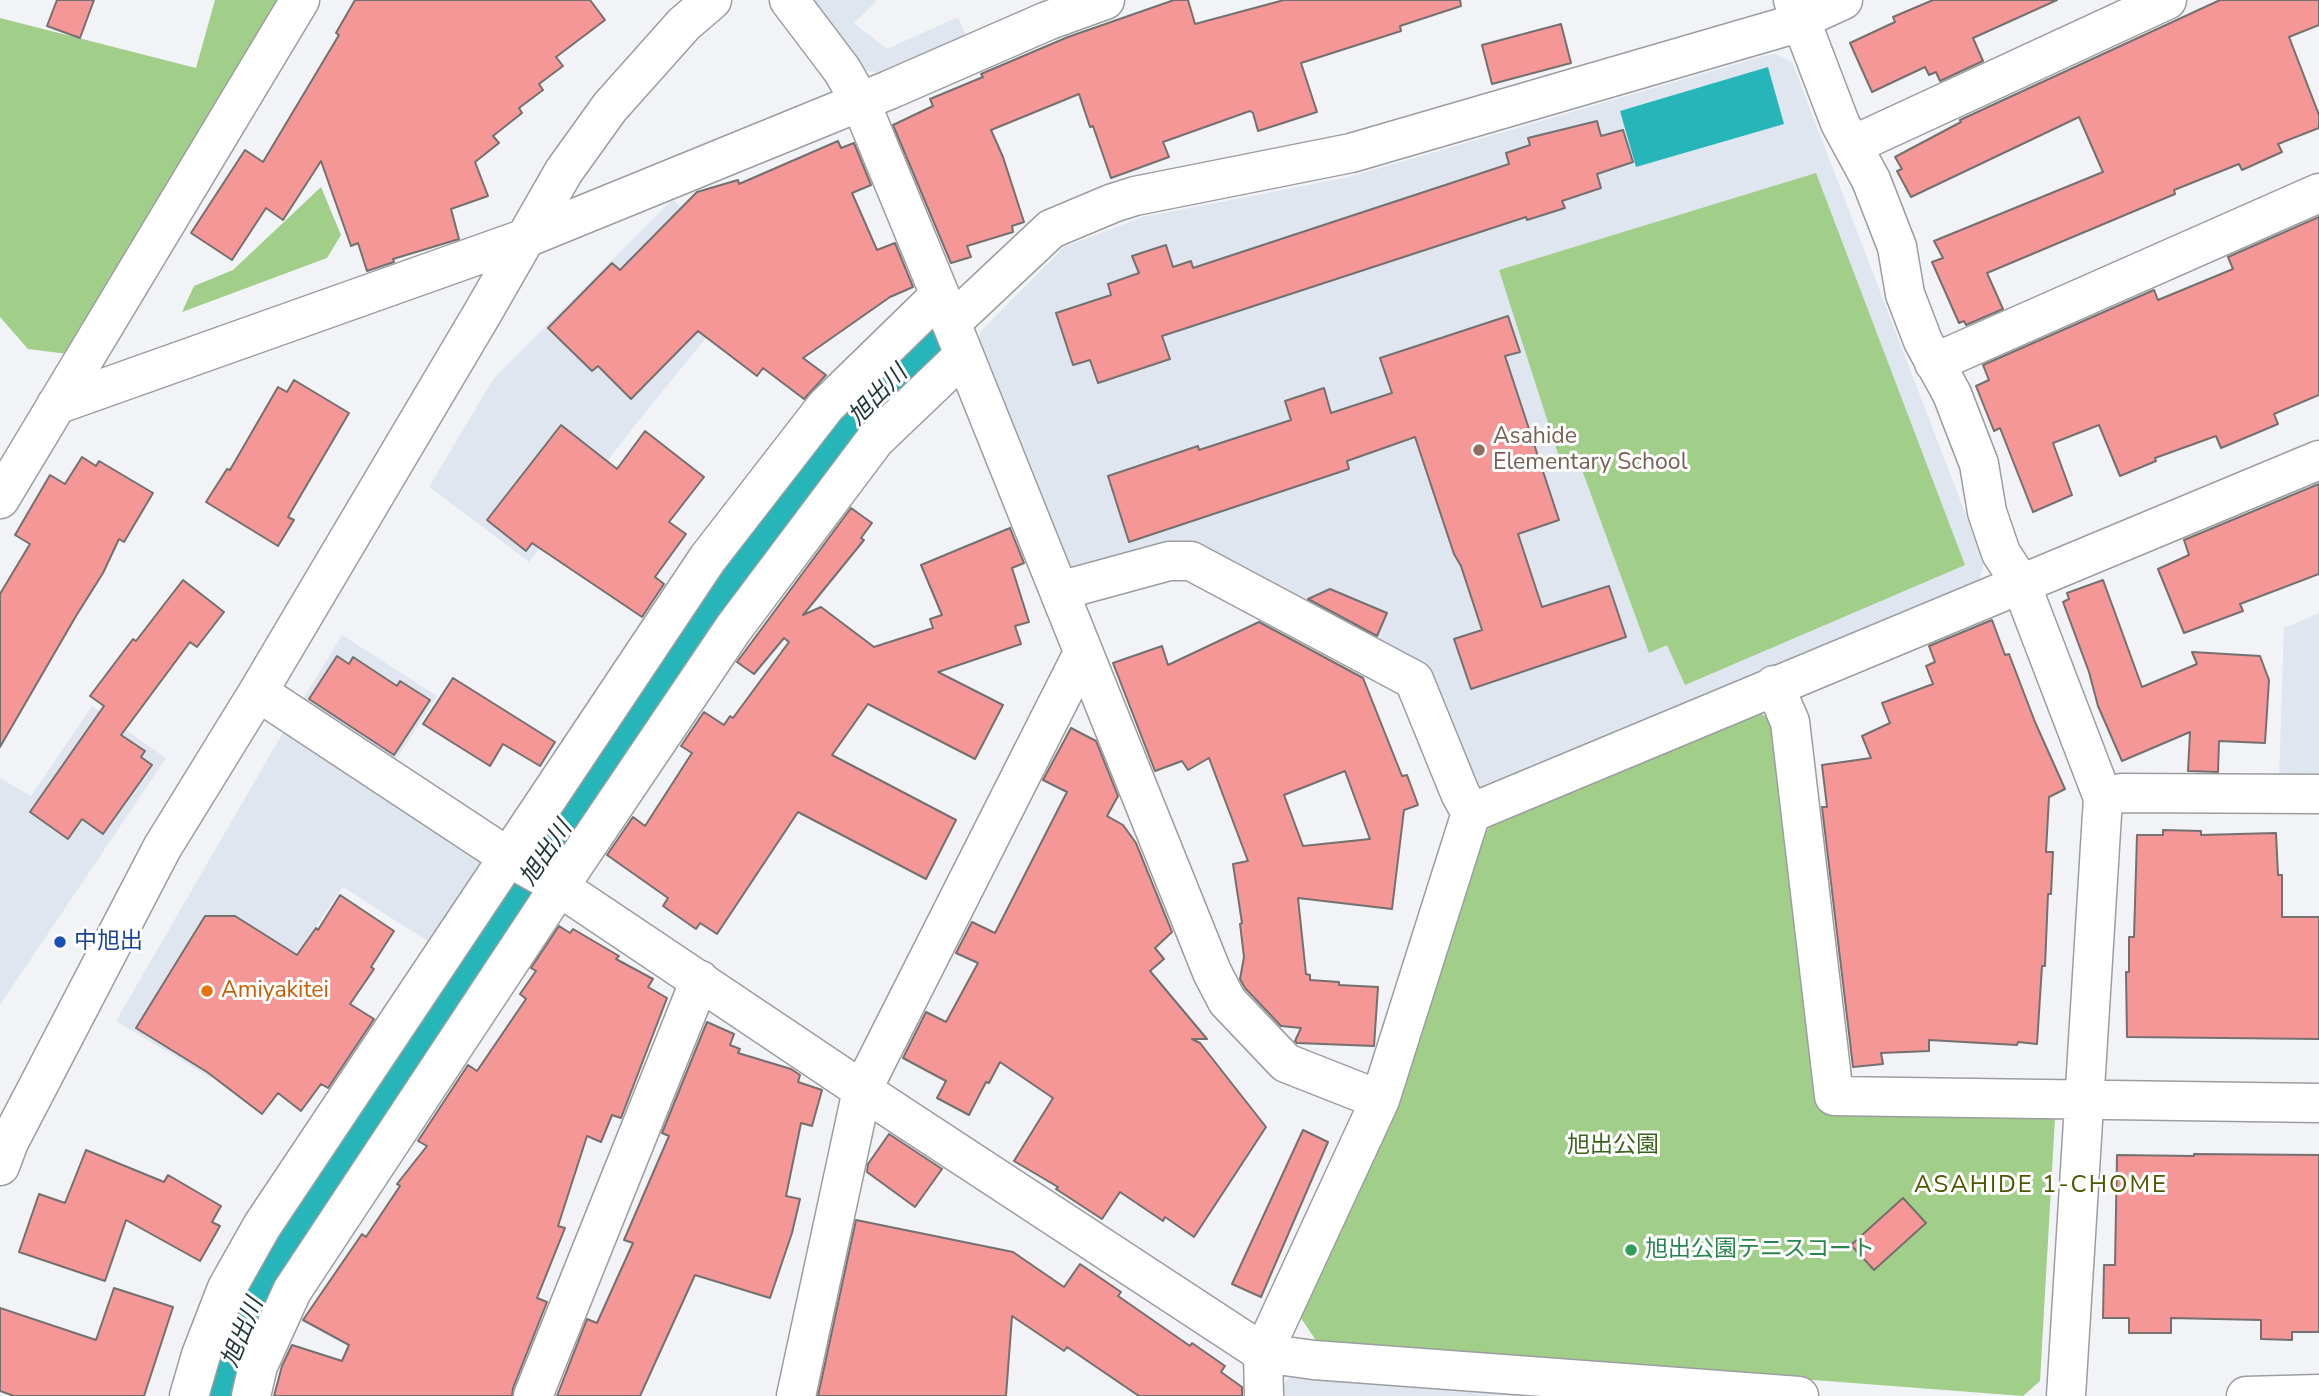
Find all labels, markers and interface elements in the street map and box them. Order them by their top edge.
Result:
water label: 旭出川 [844,360,914,432]
place label: Asahide Elementary School [1493,423,1687,477]
marker: Asahide Elementary School [1471,442,1487,458]
water label: 旭出川 [515,816,579,892]
place label: 中旭出 [74,928,143,956]
marker: 中旭出 [52,934,68,950]
place label: Amiyakitei [221,977,329,1005]
marker: Amiyakitei [199,983,215,999]
park label: 旭出公園 [1567,1132,1659,1160]
district label: ASAHIDE 1-CHOME [1916,1172,2166,1200]
place label: 旭出公園テニスコート [1645,1236,1875,1264]
marker: 旭出公園テニスコート [1623,1242,1639,1258]
water label: 旭出川 [217,1294,271,1372]

